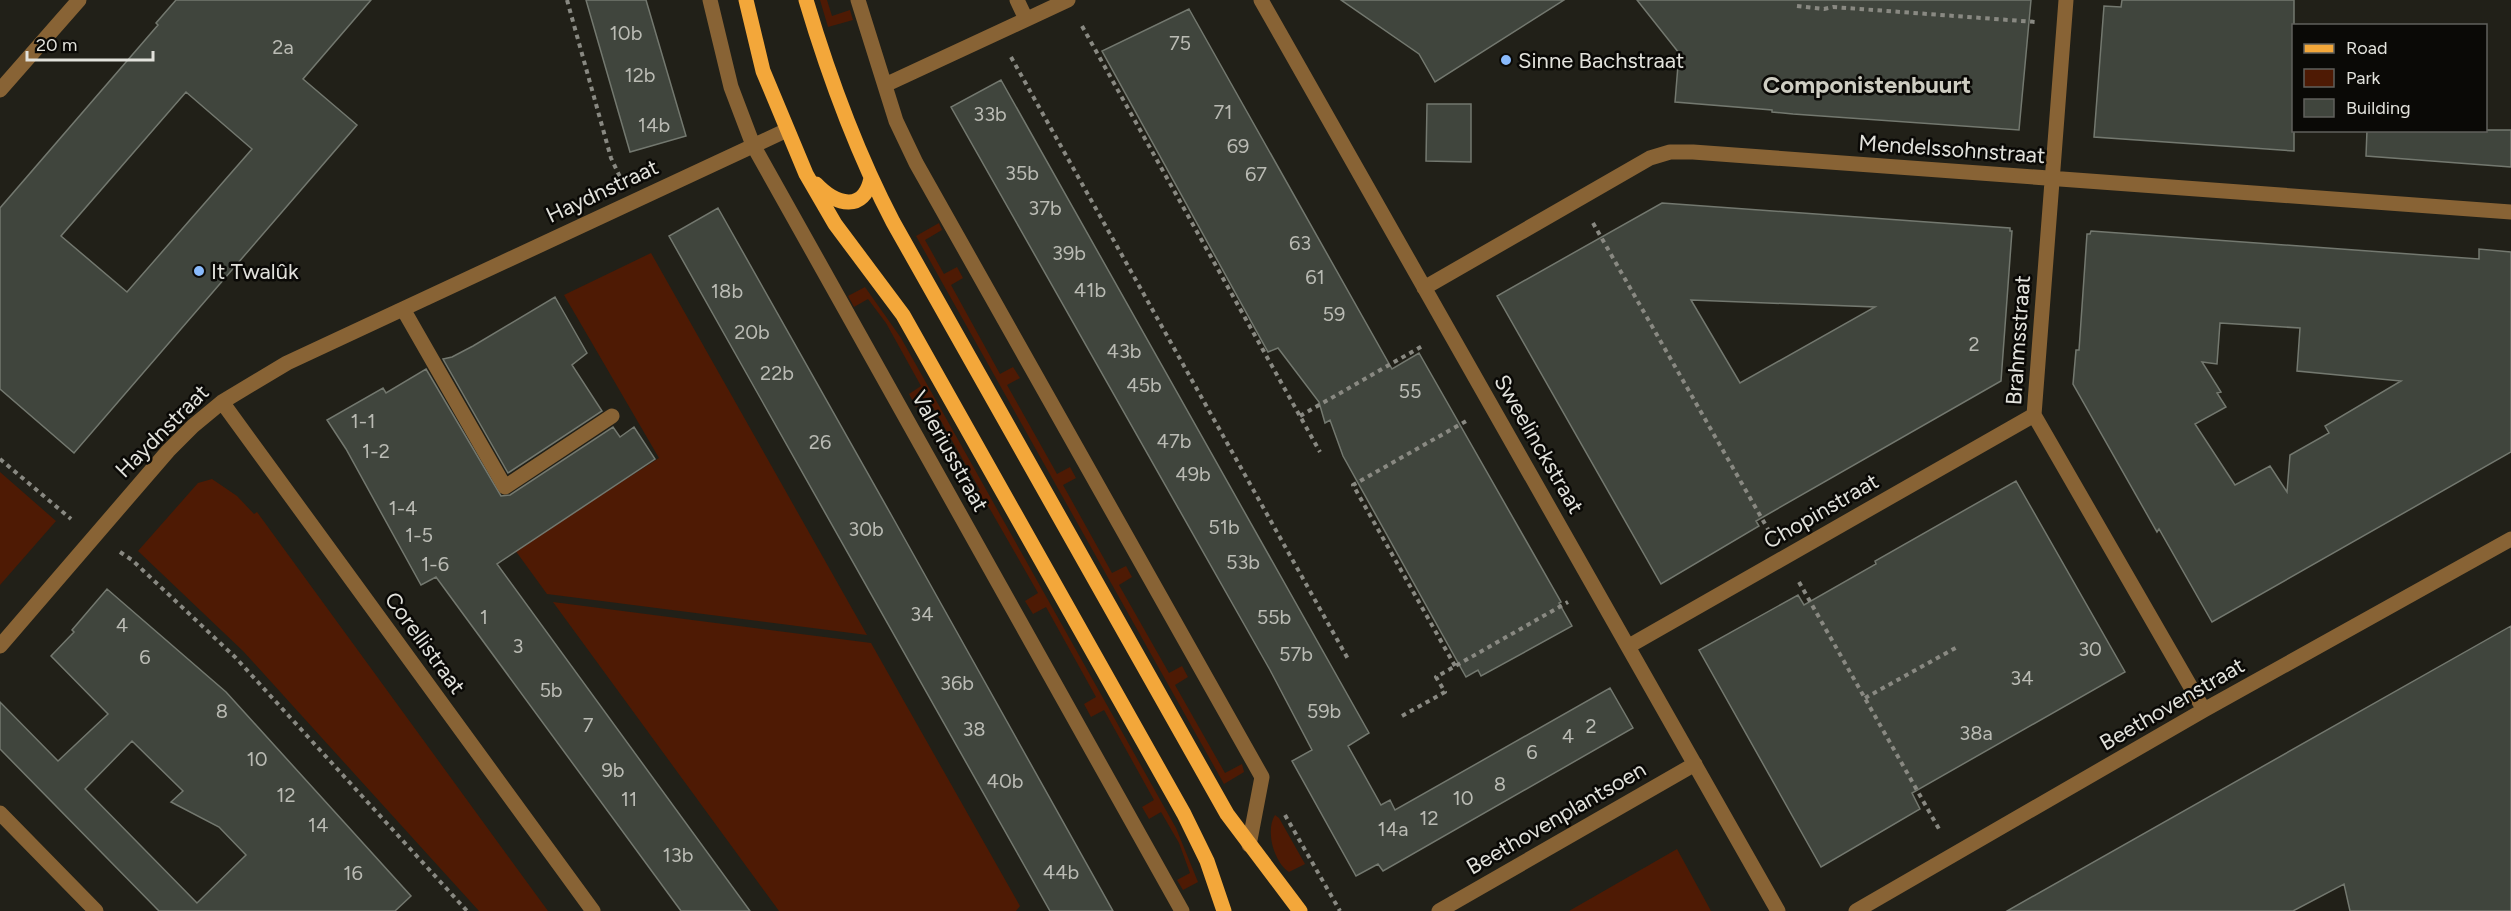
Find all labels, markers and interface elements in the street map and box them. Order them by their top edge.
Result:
house number: 10b [610,21,642,45]
scale bar [27,24,153,62]
legend [2292,24,2487,132]
house number: 75 [1169,31,1191,55]
text: 20 m [36,34,77,56]
house number: 2a [272,35,294,59]
text: Road [2346,37,2387,59]
place label: Sinne Bachstraat [1518,47,1684,74]
marker: Sinne Bachstraat [1499,53,1513,67]
house number: 12b [624,63,656,87]
text: Park [2346,67,2381,89]
district label: Componistenbuurt [1763,70,1971,99]
text: Building [2346,97,2411,119]
house number: 71 [1214,100,1233,124]
house number: 33b [973,102,1007,126]
house number: 14b [638,113,670,137]
street label: Mendelssohnstraat [1858,129,2046,169]
house number: 69 [1227,134,1249,158]
street label: Haydnstraat [542,153,662,229]
house number: 35b [1005,161,1039,185]
house number: 67 [1245,162,1267,186]
house number: 37b [1028,196,1062,220]
house number: 63 [1289,231,1311,255]
house number: 39b [1052,241,1086,265]
place label: It Twalûk [211,258,299,285]
marker: It Twalûk [192,264,206,278]
house number: 61 [1305,265,1325,289]
street label: Brahmsstraat [2000,274,2036,406]
house number: 41b [1074,278,1106,302]
house number: 18b [711,279,743,303]
house number: 59 [1323,302,1345,326]
house number: 20b [734,320,770,344]
house number: 2 [1968,332,1980,356]
house number: 43b [1106,339,1142,363]
house number: 22b [760,361,794,385]
street label: Sweelinckstraat [1488,370,1590,518]
house number: 45b [1126,373,1162,397]
street label: Haydnstraat [110,379,214,483]
house number: 55 [1399,379,1422,403]
street label: Valeriusstraat [906,386,994,516]
house number: 1-1 [351,409,375,433]
house number: 47b [1157,429,1191,453]
house number: 26 [809,430,831,454]
house number: 1-2 [362,439,390,463]
house number: 49b [1175,462,1211,486]
street label: Chopinstraat [1759,467,1883,555]
house number: 1-4 [388,496,418,520]
house number: 51b [1208,515,1240,539]
house number: 30b [848,517,884,541]
house number: 1-5 [405,523,433,547]
house number: 53b [1226,550,1260,574]
house number: 1-6 [421,552,449,576]
street label: Corellistraat [379,587,471,699]
house number: 34 [910,602,934,626]
house number: 1 [480,605,488,629]
house number: 55b [1257,605,1291,629]
house number: 4 [116,613,128,637]
house number: 3 [513,634,523,658]
house number: 30 [2078,637,2102,661]
house number: 57b [1279,642,1313,666]
house number: 6 [139,645,151,669]
street label: Beethovenstraat [2095,652,2249,756]
house number: 34 [2010,666,2034,690]
house number: 36b [940,671,974,695]
house number: 5b [539,678,563,702]
house number: 8 [216,699,228,723]
house number: 59b [1307,699,1341,723]
house number: 7 [583,713,594,737]
house number: 2 [1585,714,1597,738]
house number: 38 [962,717,986,741]
house number: 38a [1959,721,1993,745]
house number: 4 [1562,724,1574,748]
house number: 6 [1526,740,1538,764]
house number: 10 [246,747,268,771]
street label: Beethovenplantsoen [1461,756,1651,880]
house number: 9b [601,758,625,782]
house number: 40b [987,769,1023,793]
house number: 8 [1494,772,1506,796]
house number: 12 [276,783,296,807]
house number: 10 [1452,786,1474,810]
house number: 11 [621,787,637,811]
house number: 12 [1419,806,1439,830]
house number: 14 [308,813,328,837]
house number: 14a [1378,817,1408,841]
house number: 13b [663,843,693,867]
house number: 44b [1043,860,1079,884]
house number: 16 [343,861,363,885]

